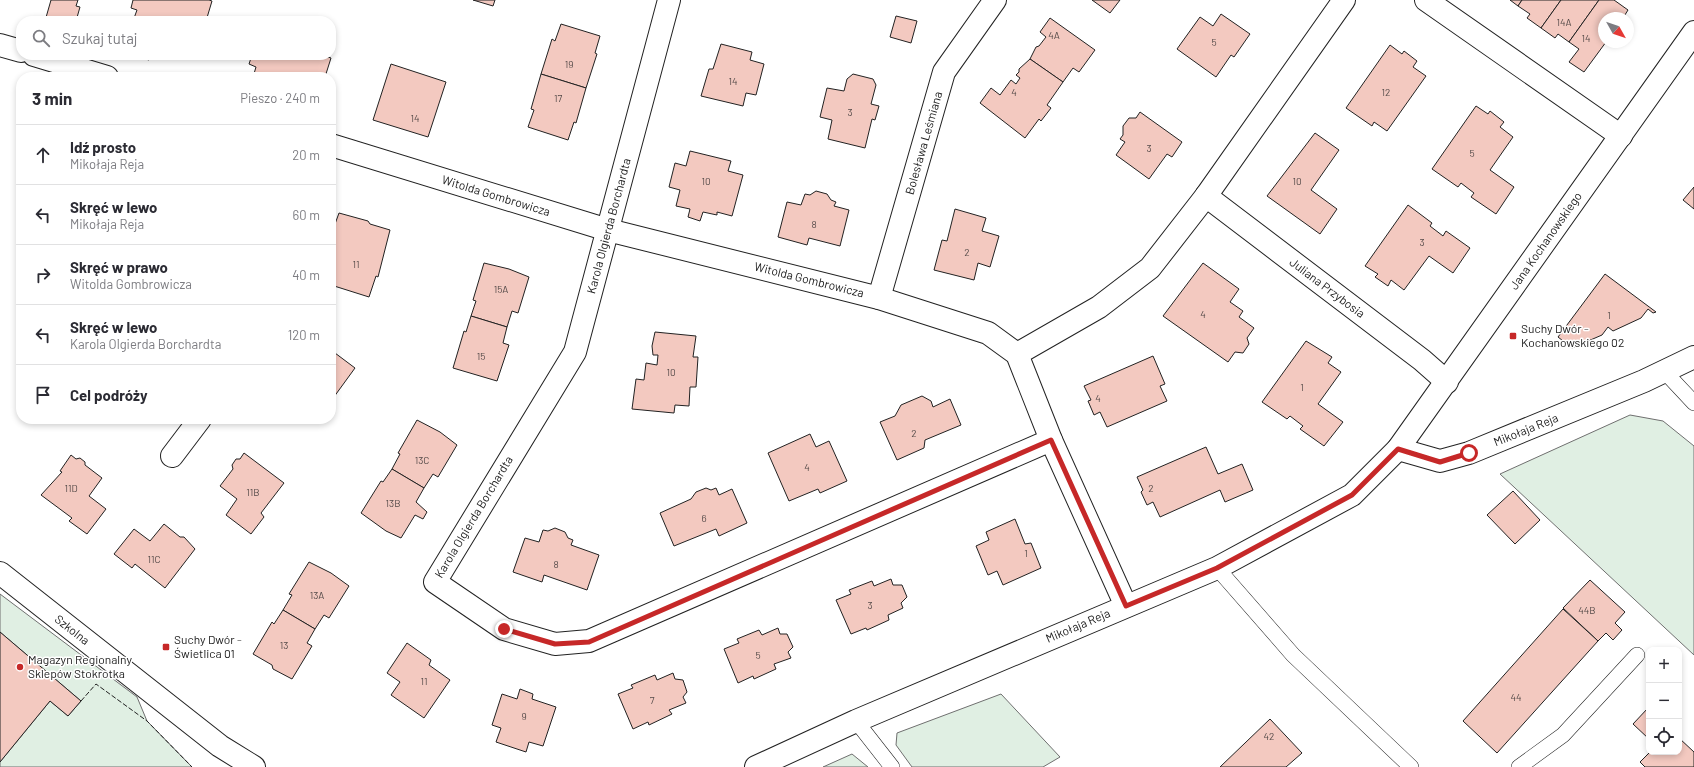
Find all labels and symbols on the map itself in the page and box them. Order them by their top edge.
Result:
north arrow [1598,12,1634,48]
house number: 14A [1556,16,1572,28]
house number: 4A [1048,29,1060,41]
house number: 14 [1581,32,1591,44]
house number: 5 [1211,36,1217,48]
house number: 19 [565,58,573,70]
house number: 14 [728,75,738,87]
house number: 4 [1011,86,1017,98]
house number: 12 [1382,86,1390,98]
street label: Bolesława Leśmiana [902,89,944,196]
house number: 17 [554,92,562,104]
house number: 3 [847,106,853,118]
house number: 14 [410,112,420,124]
house number: 3 [1146,142,1152,154]
house number: 5 [1469,147,1475,159]
street label: Karola Olgierda Borchardta [583,156,633,295]
street label: Witolda Gombrowicza [440,172,552,218]
house number: 10 [701,175,711,187]
house number: 10 [1292,175,1302,187]
street label: Jana Kochanowskiego [1506,189,1584,292]
house number: 8 [811,218,817,230]
house number: 3 [1419,236,1425,248]
house number: 2 [964,246,970,258]
street label: Juliana Przybosia [1287,254,1368,320]
house number: 11 [352,258,360,270]
street label: Witolda Gombrowicza [753,259,866,299]
house number: 15A [494,283,508,295]
house number: 4 [1200,308,1206,320]
house number: 1 [1607,309,1611,321]
place label: Suchy Dwór - Kochanowskiego 02 [1521,321,1624,349]
marker: Suchy Dwór - Kochanowskiego 02 [1508,331,1518,341]
house number: 15 [477,350,485,362]
house number: 10 [666,366,676,378]
house number: 1 [1300,381,1304,393]
house number: 4 [1095,392,1101,404]
street label: Mikołaja Reja [1491,410,1560,448]
house number: 2 [911,427,917,439]
route start [1460,444,1478,462]
street label: Karola Olgierda Borchardta [431,453,515,580]
house number: 13C [415,454,429,466]
house number: 4 [804,461,810,473]
house number: 11D [64,482,78,494]
house number: 2 [1148,482,1154,494]
house number: 11B [246,486,260,498]
house number: 13B [386,497,400,509]
house number: 6 [701,512,707,524]
house number: 1 [1024,547,1028,559]
house number: 11C [147,553,161,565]
house number: 8 [553,558,559,570]
house number: 13A [310,589,324,601]
house number: 3 [867,599,873,611]
house number: 44B [1578,604,1596,616]
street label: Mikołaja Reja [1043,605,1112,645]
street label: Szkolna [53,611,93,647]
route end [495,620,513,638]
place label: Suchy Dwór - Świetlica 01 [174,632,242,660]
house number: 13 [280,639,288,651]
marker: Suchy Dwór - Świetlica 01 [161,642,171,652]
house number: 5 [755,649,761,661]
place label: Magazyn Regionalny Sklepów Stokrotka [28,652,132,680]
marker: Magazyn Regionalny Sklepów Stokrotka [15,662,25,672]
house number: 11 [420,675,428,687]
house number: 44 [1510,691,1522,703]
house number: 7 [650,694,655,706]
house number: 9 [521,710,527,722]
house number: 42 [1264,730,1274,742]

